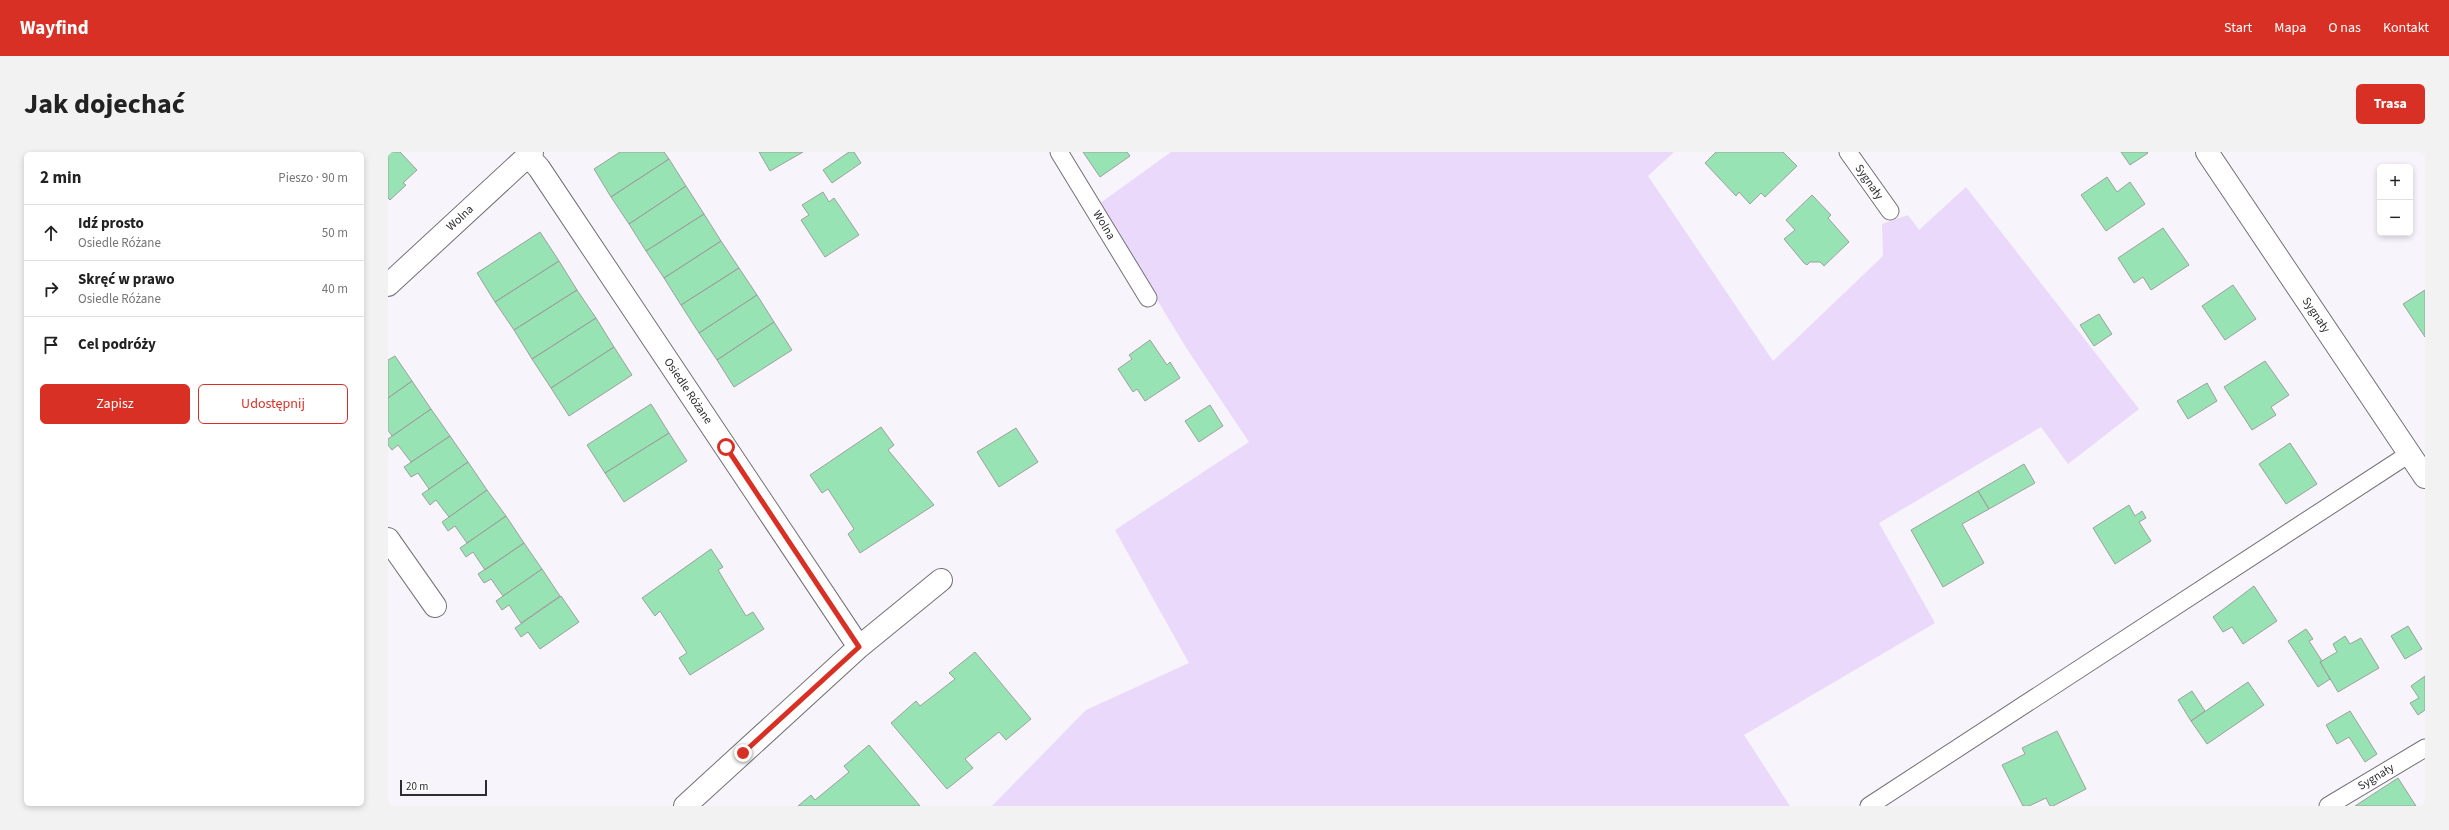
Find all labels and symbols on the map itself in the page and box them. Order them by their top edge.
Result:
street label: Sygnały [1851,161,1888,204]
street label: Wolna [443,201,477,235]
street label: Wolna [1089,207,1119,243]
street label: Sygnały [2298,294,2334,337]
street label: Osiedle Różane [660,355,716,428]
route start [717,438,735,456]
route end [734,744,752,762]
street label: Sygnały [2355,759,2398,795]
scale bar [400,778,487,797]

